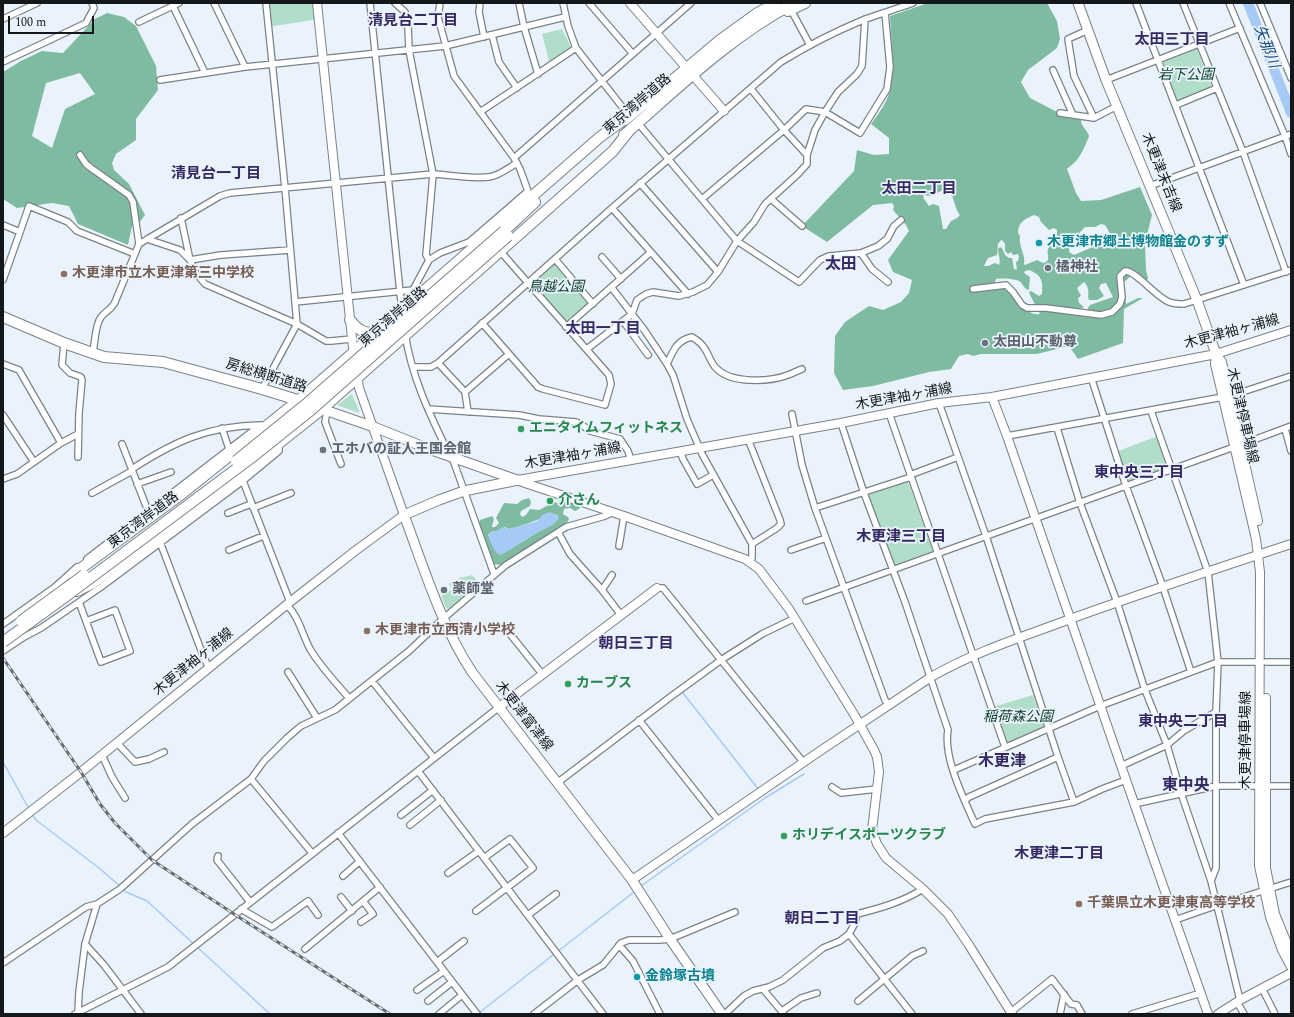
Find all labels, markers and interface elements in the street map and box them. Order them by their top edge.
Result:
scale bar [10,8,96,34]
text: 100 m [15,13,46,32]
district label: 清見台二丁目 [368,13,458,31]
water label: 矢那川 [1249,23,1281,71]
district label: 太田三丁目 [1135,32,1209,50]
park label: 岩下公園 [1158,68,1214,84]
street label: 東京湾岸道路 [601,71,675,139]
street label: 木更津末吉線 [1136,131,1184,215]
district label: 清見台一丁目 [171,166,261,184]
district label: 太田二丁目 [882,181,956,199]
place label: 木更津市郷土博物館金のすず [1047,235,1229,251]
marker: 木更津市郷土博物館金のすず [1034,238,1044,248]
district label: 太田 [825,256,857,276]
place label: 橘神社 [1056,260,1098,276]
marker: 橘神社 [1043,263,1053,273]
place label: 木更津市立木更津第三中学校 [72,266,254,282]
marker: 木更津市立木更津第三中学校 [59,269,69,279]
park label: 鳥越公園 [528,280,584,296]
street label: 東京湾岸道路 [357,284,431,352]
street label: 木更津袖ヶ浦線 [1182,312,1282,354]
district label: 太田一丁目 [566,321,640,339]
place label: 太田山不動尊 [993,335,1077,351]
marker: 太田山不動尊 [980,338,990,348]
street label: 房総横断道路 [223,357,309,397]
street label: 木更津停車場線 [1222,366,1260,466]
street label: 木更津袖ヶ浦線 [854,381,954,415]
place label: エニタイムフィットネス [529,421,683,437]
marker: エニタイムフィットネス [516,424,526,434]
street label: 木更津袖ヶ浦線 [523,440,623,474]
place label: エホバの証人王国会館 [331,442,471,458]
marker: エホバの証人王国会館 [318,445,328,455]
district label: 東中央三丁目 [1094,465,1184,483]
street label: 東京湾岸道路 [105,489,183,553]
place label: 介さん [558,493,600,509]
marker: 介さん [545,496,555,506]
district label: 木更津三丁目 [856,529,946,547]
place label: 薬師堂 [452,582,494,598]
marker: 薬師堂 [439,585,449,595]
place label: 木更津市立西清小学校 [375,623,515,639]
street label: 木更津袖ヶ浦線 [151,626,237,700]
marker: 木更津市立西清小学校 [362,626,372,636]
district label: 朝日三丁目 [599,636,673,654]
place label: カーブス [576,676,632,692]
street label: 木更津富津線 [491,679,555,755]
marker: カーブス [563,679,573,689]
street label: 木更津停車場線 [1239,691,1255,789]
park label: 稲荷森公園 [983,710,1053,726]
district label: 東中央二丁目 [1138,714,1228,732]
district label: 木更津 [978,753,1026,773]
district label: 東中央 [1162,777,1210,797]
place label: ホリデイスポーツクラブ [792,828,946,844]
marker: ホリデイスポーツクラブ [779,831,789,841]
district label: 木更津二丁目 [1014,846,1104,864]
place label: 千葉県立木更津東高等学校 [1087,896,1255,912]
marker: 千葉県立木更津東高等学校 [1074,899,1084,909]
district label: 朝日二丁目 [785,911,859,929]
place label: 金鈴塚古墳 [645,969,715,985]
marker: 金鈴塚古墳 [632,972,642,982]

